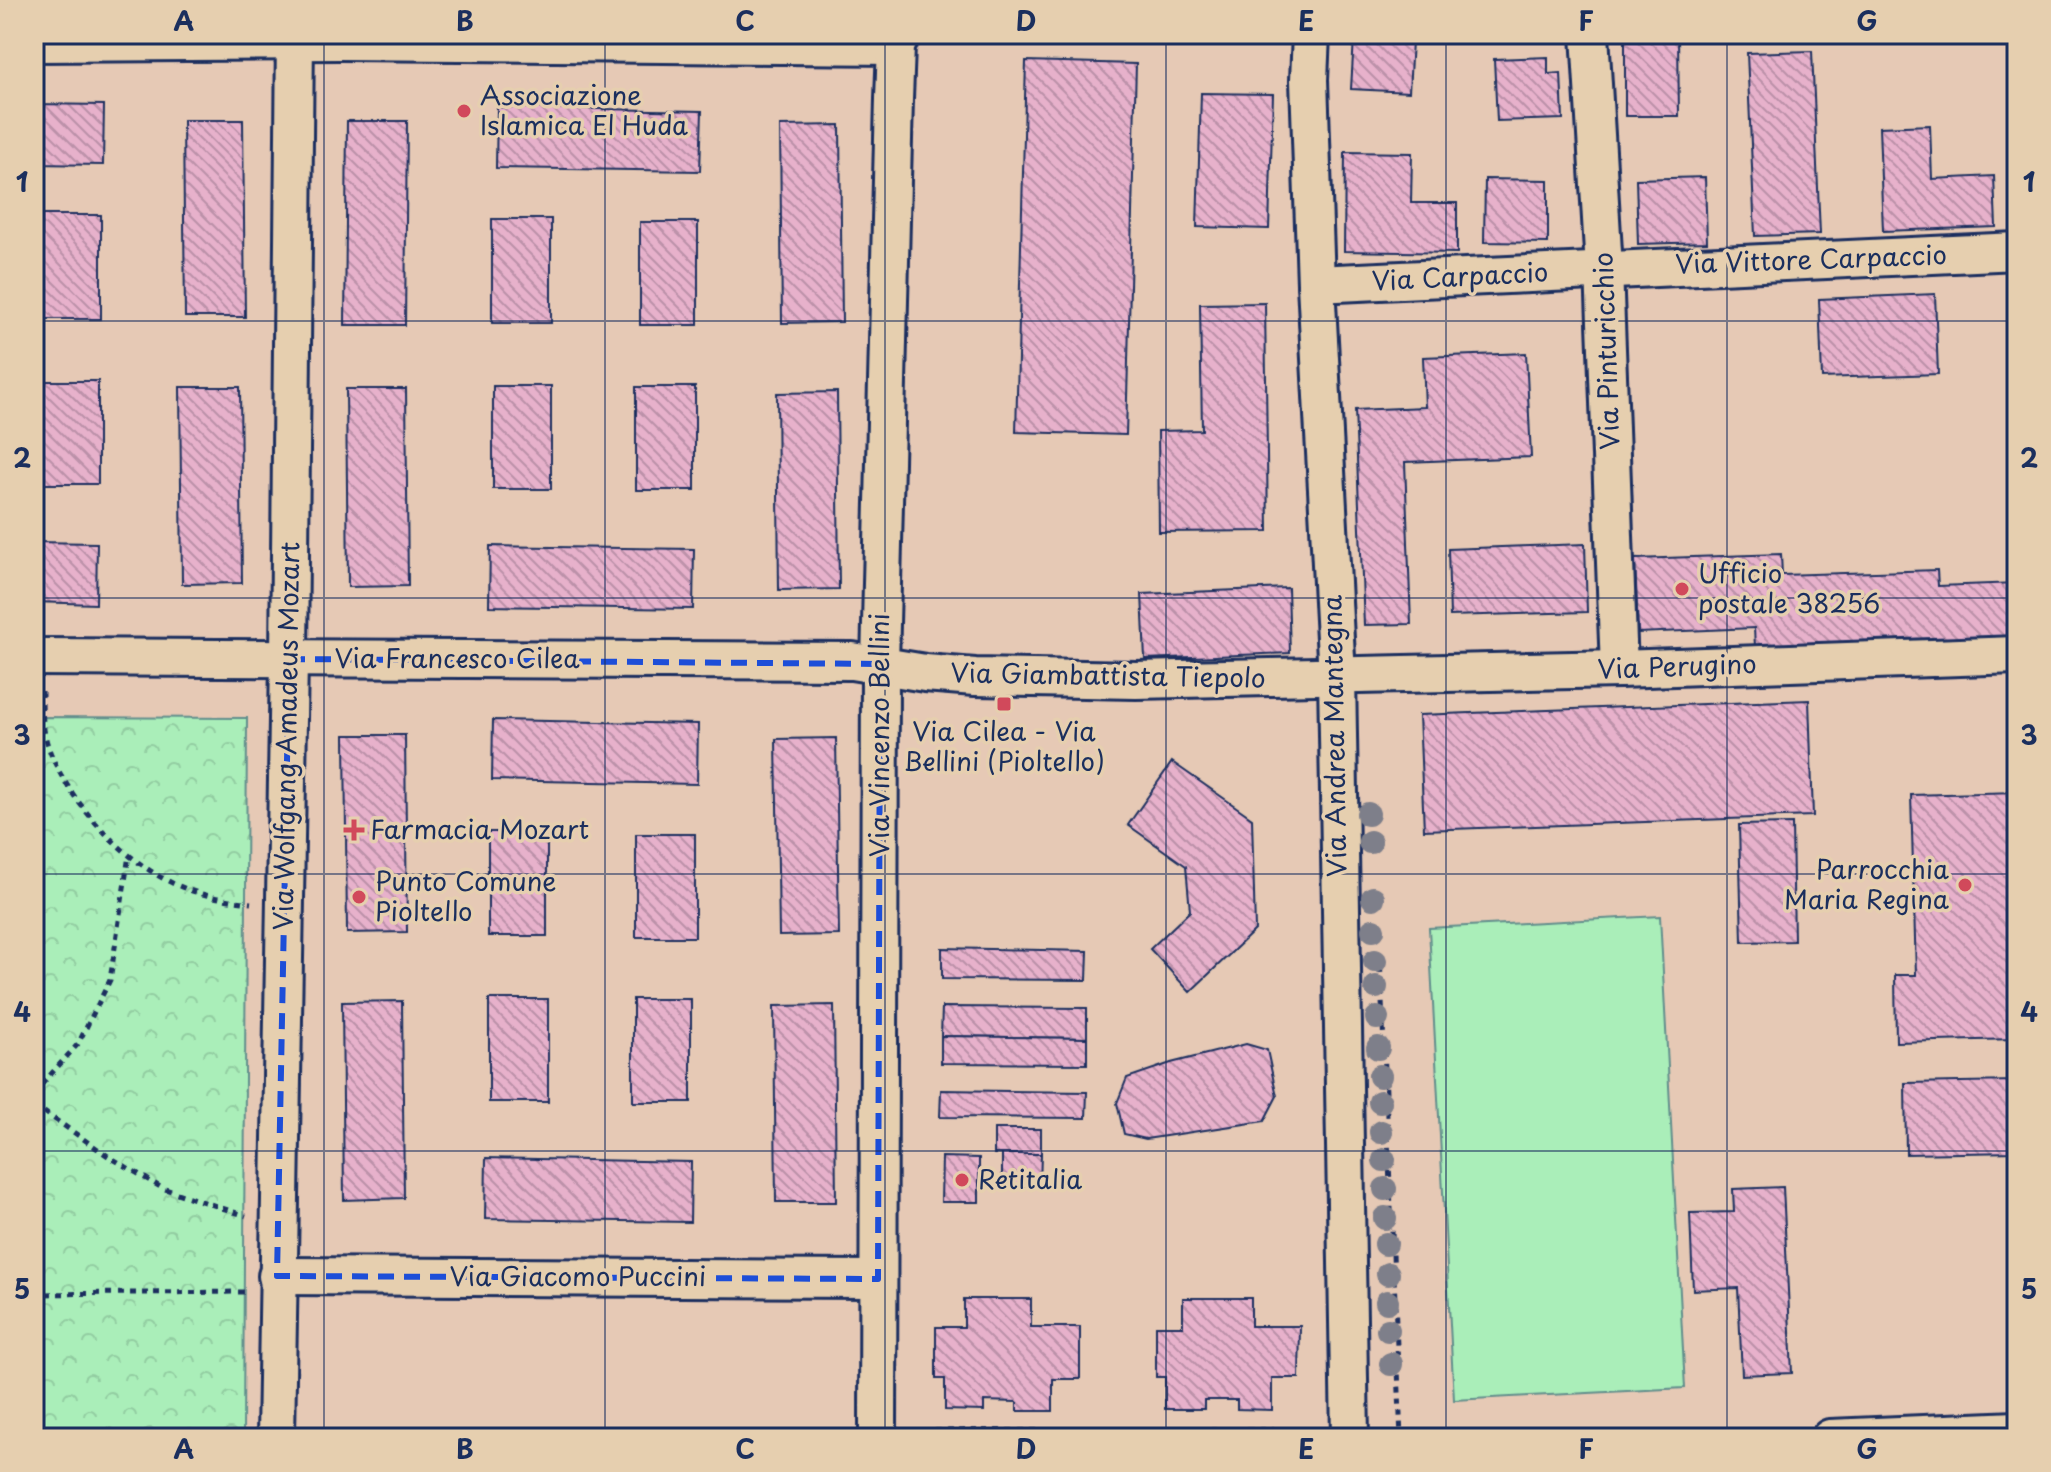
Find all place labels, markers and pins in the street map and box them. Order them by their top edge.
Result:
place label: Associazione Islamica El Huda [480,75,688,144]
marker: Associazione Islamica El Huda [455,102,473,120]
place label: Ufficio postale 38256 [1698,553,1880,622]
marker: Ufficio postale 38256 [1673,580,1691,598]
marker: Via Cilea - Via Bellini (Pioltello) [995,695,1013,713]
place label: Via Cilea - Via Bellini (Pioltello) [903,711,1105,780]
place label: Farmacia Mozart [370,809,589,848]
marker: Farmacia Mozart [345,821,363,839]
place label: Parrocchia Maria Regina [1784,849,1950,918]
place label: Punto Comune Pioltello [375,861,557,930]
marker: Parrocchia Maria Regina [1956,876,1974,894]
marker: Punto Comune Pioltello [350,888,368,906]
place label: Retitalia [978,1159,1082,1198]
marker: Retitalia [953,1171,971,1189]

